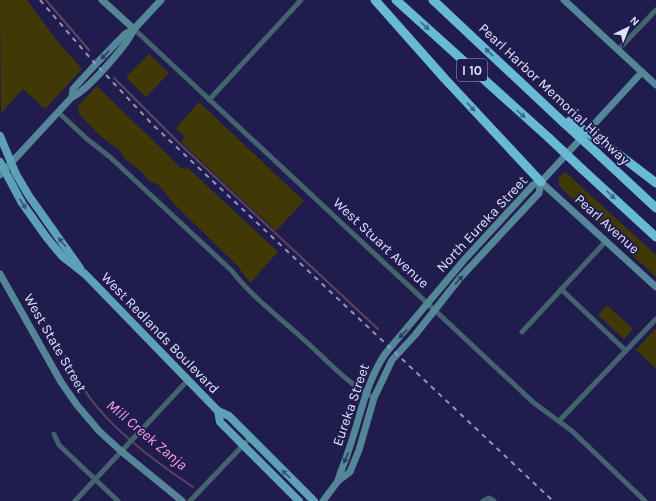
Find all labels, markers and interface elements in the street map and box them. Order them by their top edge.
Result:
north arrow [608,8,648,48]
text: N [627,14,642,28]
street label: Pearl Harbor Memorial Highway [475,20,633,169]
one-way arrow [420,22,430,31]
one-way arrow [484,47,494,57]
one-way arrow [100,50,109,60]
road number: I 10 [457,59,487,81]
one-way arrow [466,103,475,112]
one-way arrow [516,109,526,119]
street label: North Eureka Street [433,172,531,276]
one-way arrow [606,190,616,200]
street label: Pearl Avenue [571,191,643,257]
street label: West Stuart Avenue [330,194,432,292]
one-way arrow [19,199,27,209]
one-way arrow [58,237,67,247]
street label: West Redlands Boulevard [97,269,223,397]
one-way arrow [454,275,463,285]
street label: West State Street [20,291,90,395]
one-way arrow [399,330,408,339]
street label: Eureka Street [329,362,373,448]
water label: Mill Creek Zanja [103,396,191,474]
one-way arrow [342,452,348,464]
one-way arrow [281,469,291,479]

